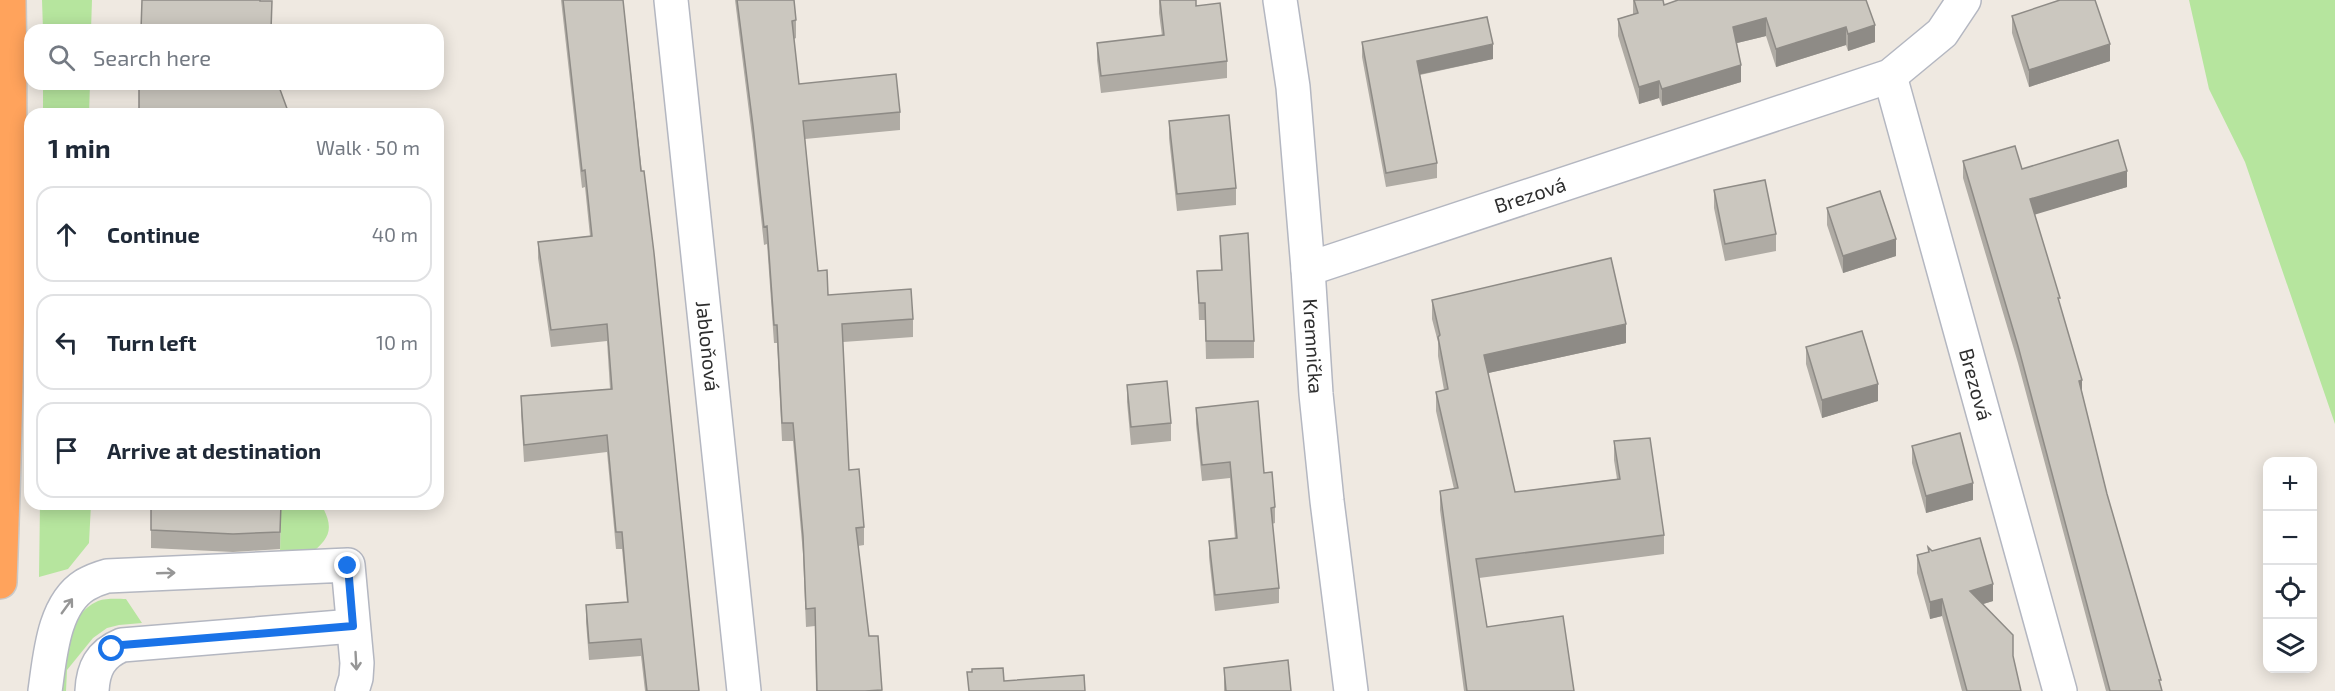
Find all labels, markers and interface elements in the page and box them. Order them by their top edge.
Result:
search box [24,24,444,90]
icon: search [45,41,78,74]
text: Search here [93,44,211,70]
text: 1 min [48,132,111,163]
text: Walk · 50 m [316,135,420,159]
street label: Brezová [1491,171,1569,217]
icon: ahead [50,218,83,251]
text: Continue [107,221,200,247]
text: 40 m [372,222,418,246]
street label: Kremnička [1299,298,1329,395]
street label: Jabloňová [692,300,725,392]
icon: left [50,326,83,359]
text: Turn left [107,329,196,355]
text: 10 m [376,330,418,354]
street label: Brezová [1955,345,1998,423]
icon: arrive [50,434,83,467]
text: Arrive at destination [107,437,321,463]
map controls [2263,457,2317,673]
button: + [2263,457,2317,511]
button: − [2263,511,2317,565]
route end [334,552,360,578]
button: locate [2263,565,2317,619]
one-way arrow [155,568,175,579]
one-way arrow [60,598,73,614]
button: layers [2263,619,2317,673]
route start [98,635,124,661]
one-way arrow [350,651,362,671]

